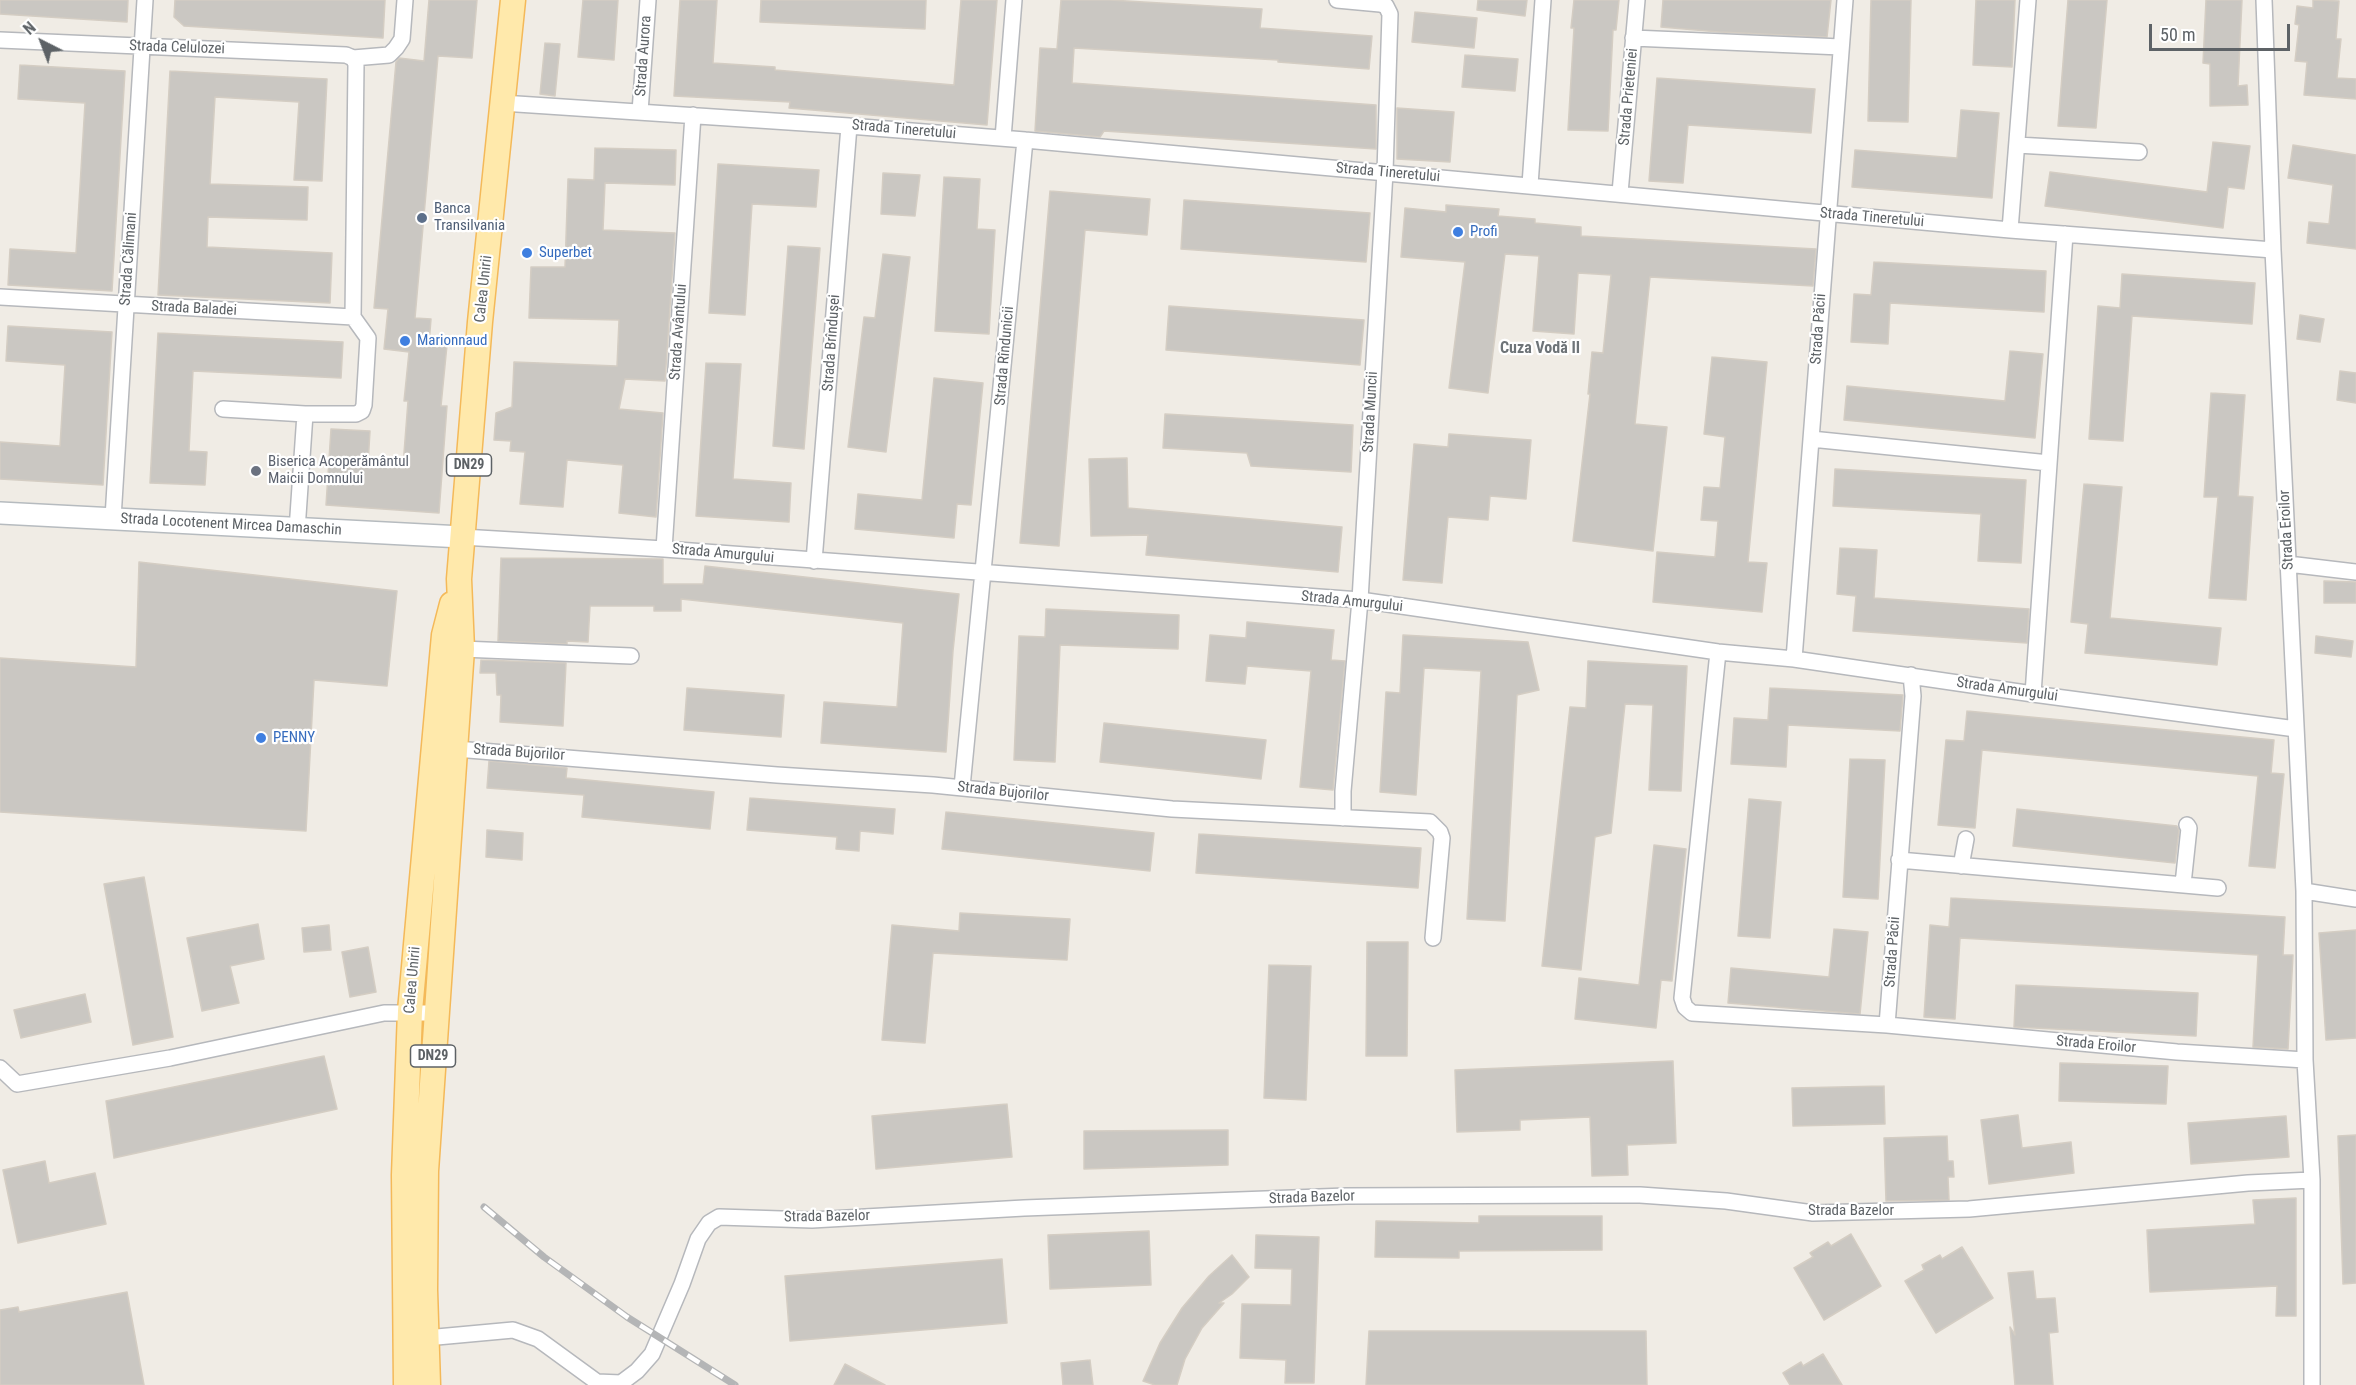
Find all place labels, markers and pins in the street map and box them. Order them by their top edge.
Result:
place label: Banca Transilvania [434,200,505,235]
marker: Banca Transilvania [415,211,429,225]
place label: Profi [1470,223,1498,241]
marker: Profi [1451,225,1465,239]
place label: Superbet [539,244,592,262]
marker: Superbet [520,246,534,260]
place label: Marionnaud [417,332,487,350]
marker: Marionnaud [398,334,412,348]
place label: Biserica Acoperământul Maicii Domnului [268,453,409,488]
marker: Biserica Acoperământul Maicii Domnului [249,464,263,478]
place label: PENNY [273,729,315,747]
marker: PENNY [254,731,268,745]

